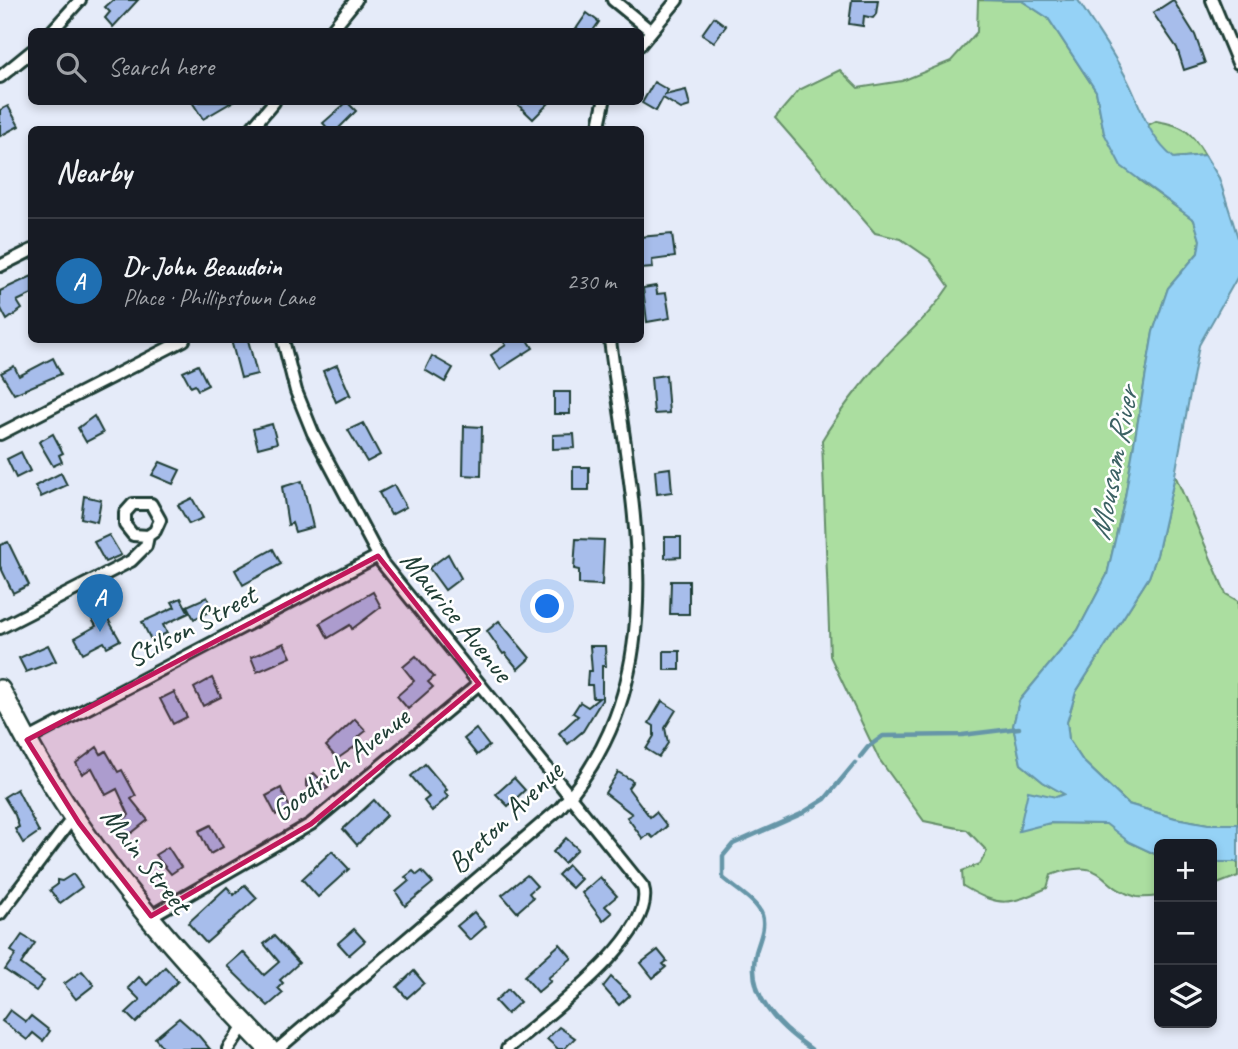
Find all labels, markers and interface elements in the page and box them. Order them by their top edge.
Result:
search box [28,28,644,105]
icon: search [52,48,90,86]
text: Search here [108,50,214,83]
text: Nearby [56,153,132,191]
text: Dr John Beaudoin [123,250,282,283]
text: A [73,267,85,296]
text: 230 m [567,267,616,296]
text: Place · Phillipstown Lane [123,283,315,312]
water label: Mousam River [1078,380,1149,543]
street label: Maurice Avenue [392,542,523,691]
pin: A [77,574,123,632]
street label: Stilson Street [119,574,265,676]
your location [530,589,564,623]
street label: Goodrich Avenue [263,697,419,830]
street label: Breton Avenue [439,751,572,882]
street label: Main Street [92,799,202,924]
map controls [1154,839,1217,1028]
button: + [1154,839,1217,902]
button: − [1154,902,1217,965]
button: layers [1154,965,1217,1028]

